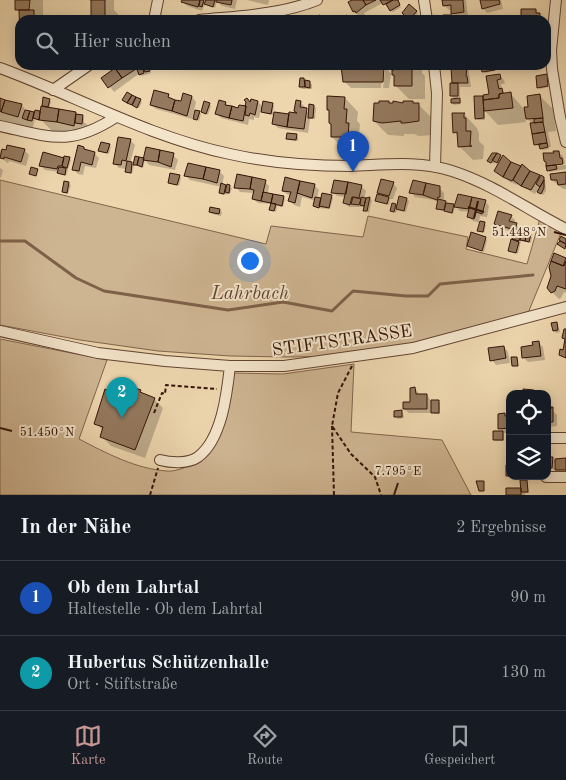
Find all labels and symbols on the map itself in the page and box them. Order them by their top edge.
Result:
pin: 1 [337,131,369,172]
text: 51.448°N [492,226,546,239]
your location [237,248,263,274]
water label: Lahrbach [210,285,289,304]
street label: STIFTSTRASSE [271,322,413,360]
pin: 2 [106,377,138,418]
text: 51.450°N [20,426,74,439]
text: 7.795°E [375,465,421,478]

